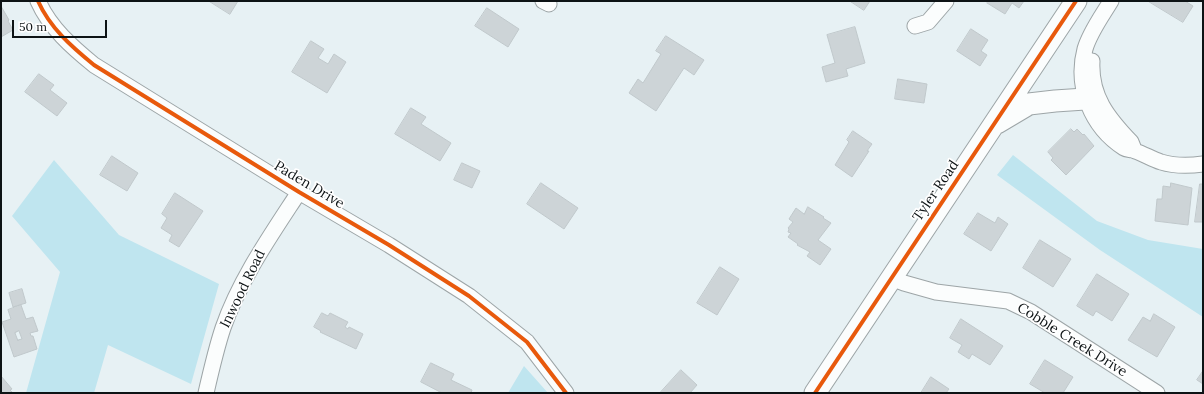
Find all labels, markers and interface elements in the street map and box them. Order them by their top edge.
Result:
scale bar [14,12,109,38]
text: 50 m [19,19,47,34]
street label: Tyler Road [909,157,963,225]
street label: Paden Drive [271,158,347,212]
street label: Inwood Road [217,247,269,331]
street label: Cobble Creek Drive [1014,299,1130,381]

